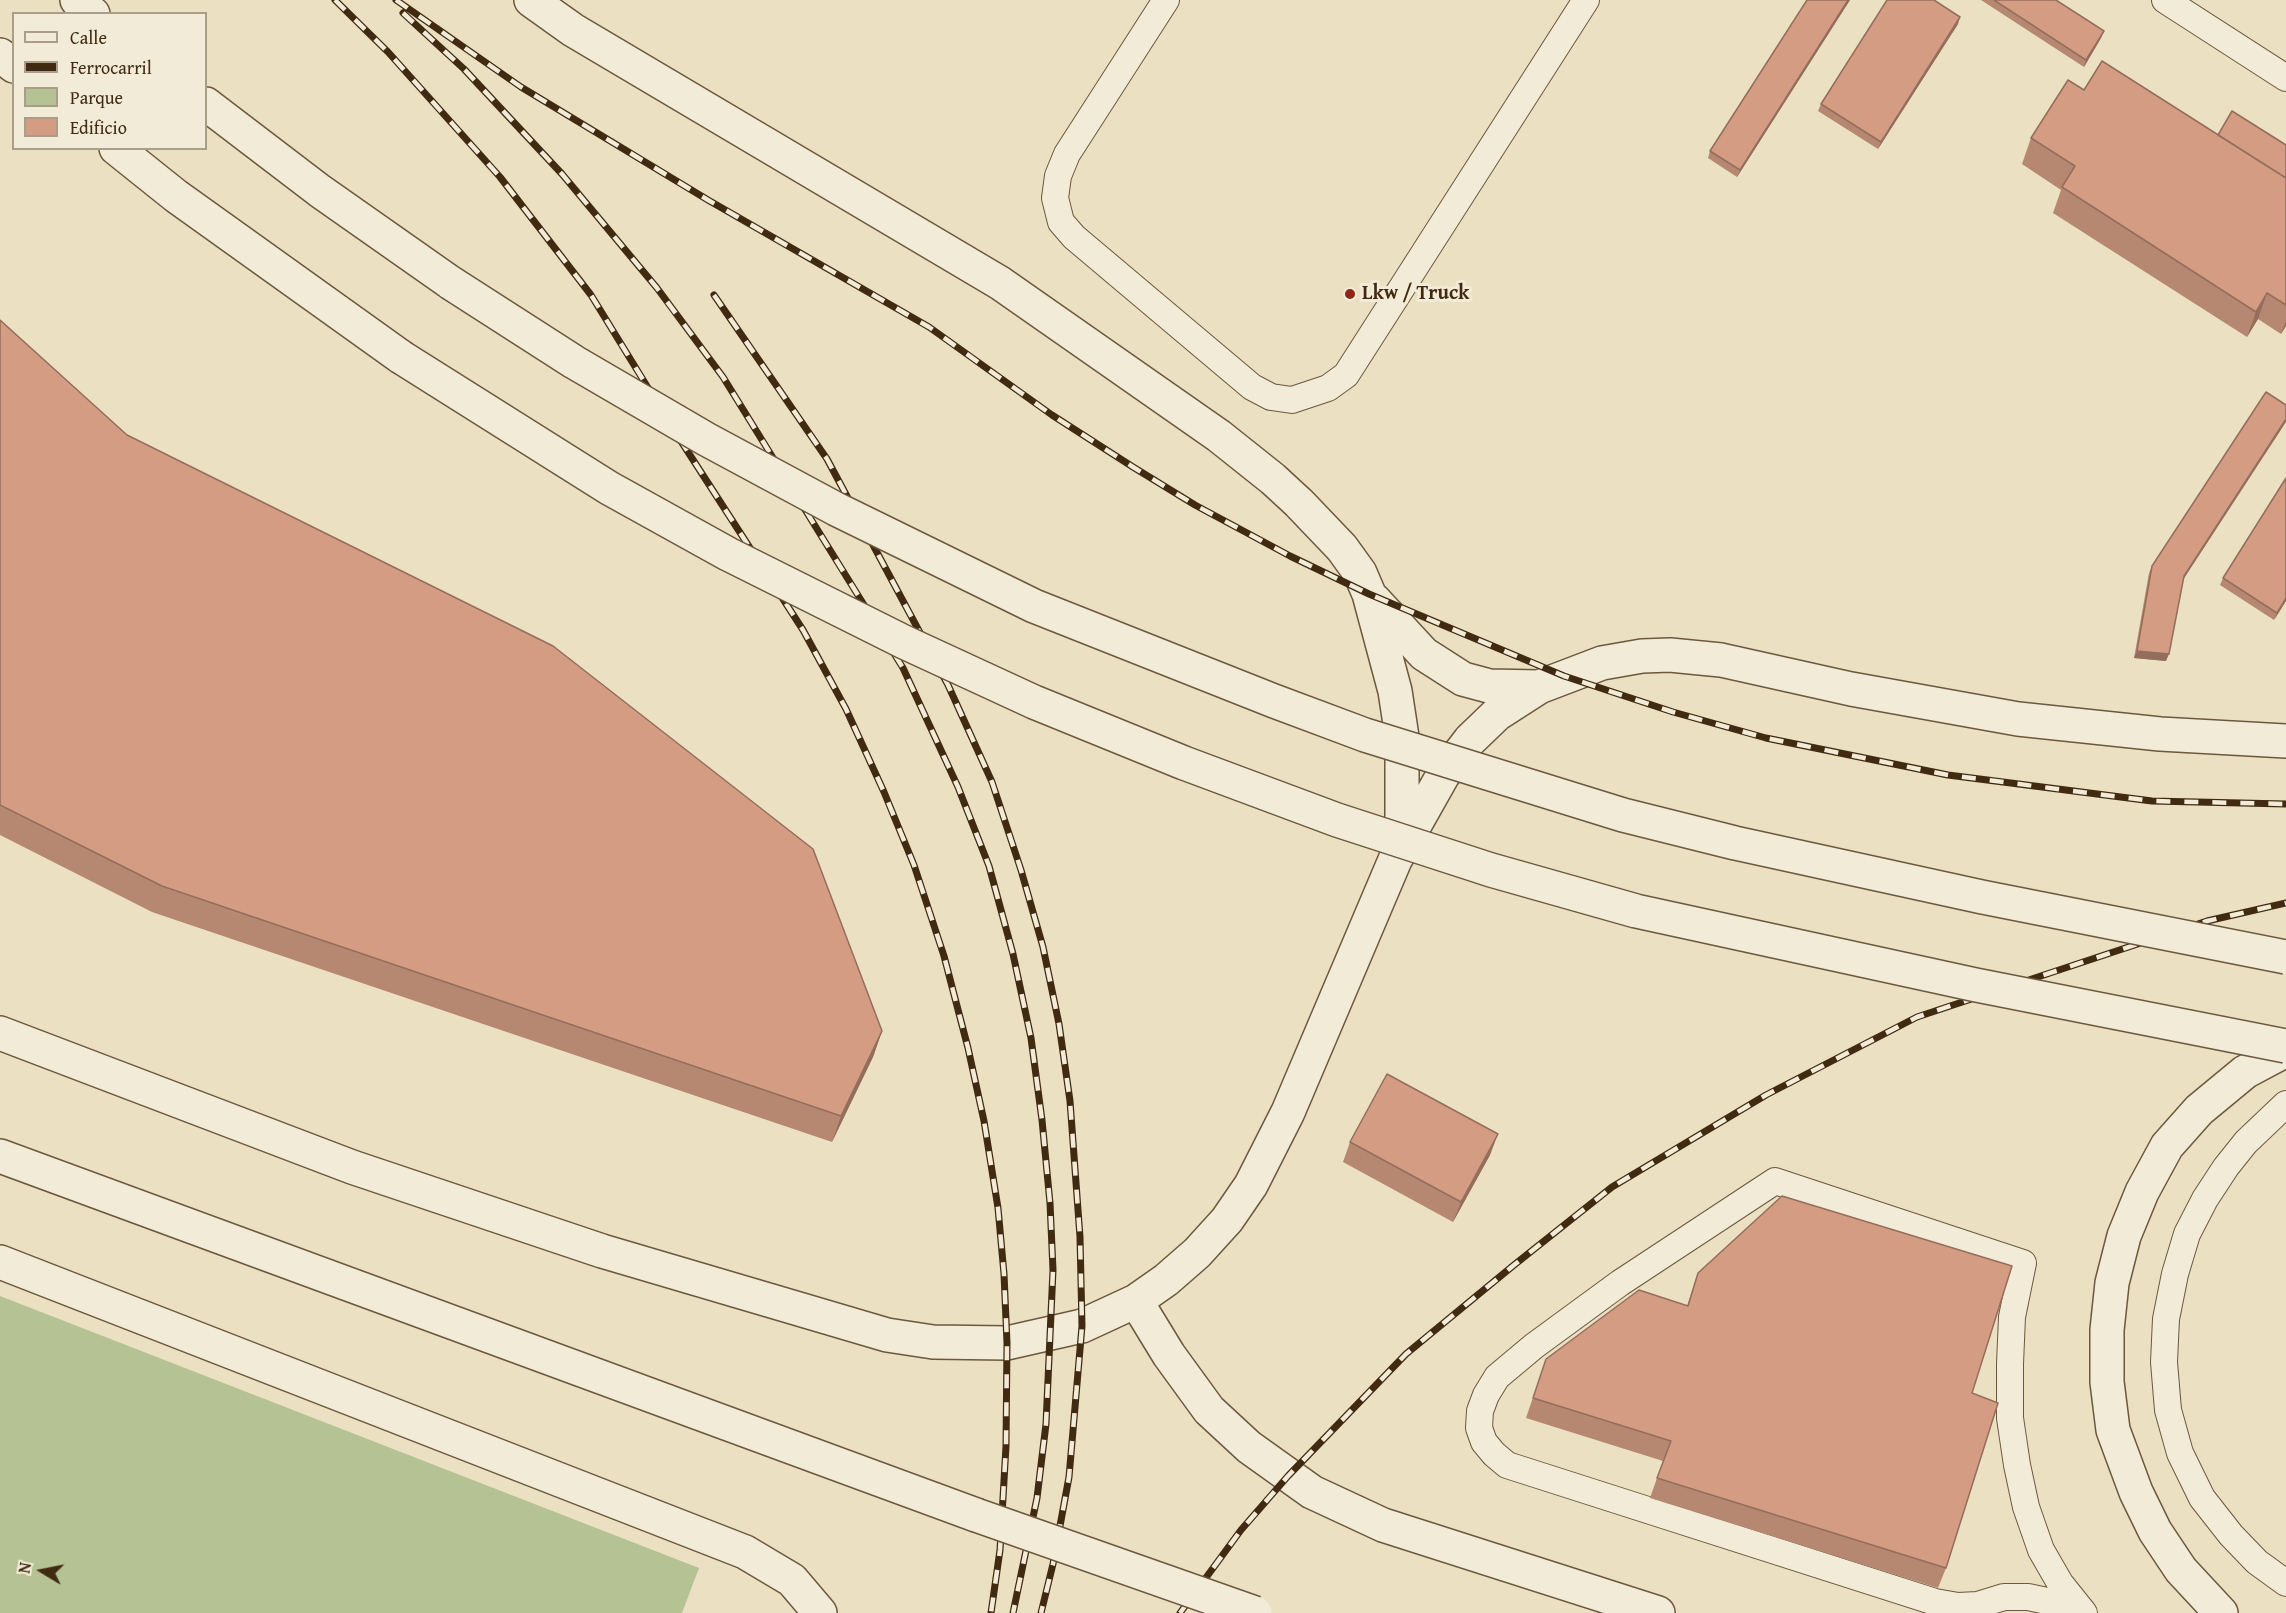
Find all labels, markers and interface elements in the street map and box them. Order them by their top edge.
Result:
legend [12,12,207,150]
text: Calle [70,24,107,51]
text: Ferrocarril [70,54,152,81]
text: Parque [70,84,123,111]
text: Edificio [70,114,127,141]
place label: Lkw / Truck [1362,282,1469,306]
marker: Lkw / Truck [1343,287,1357,301]
north arrow [12,1541,72,1601]
text: N [12,1561,37,1575]

